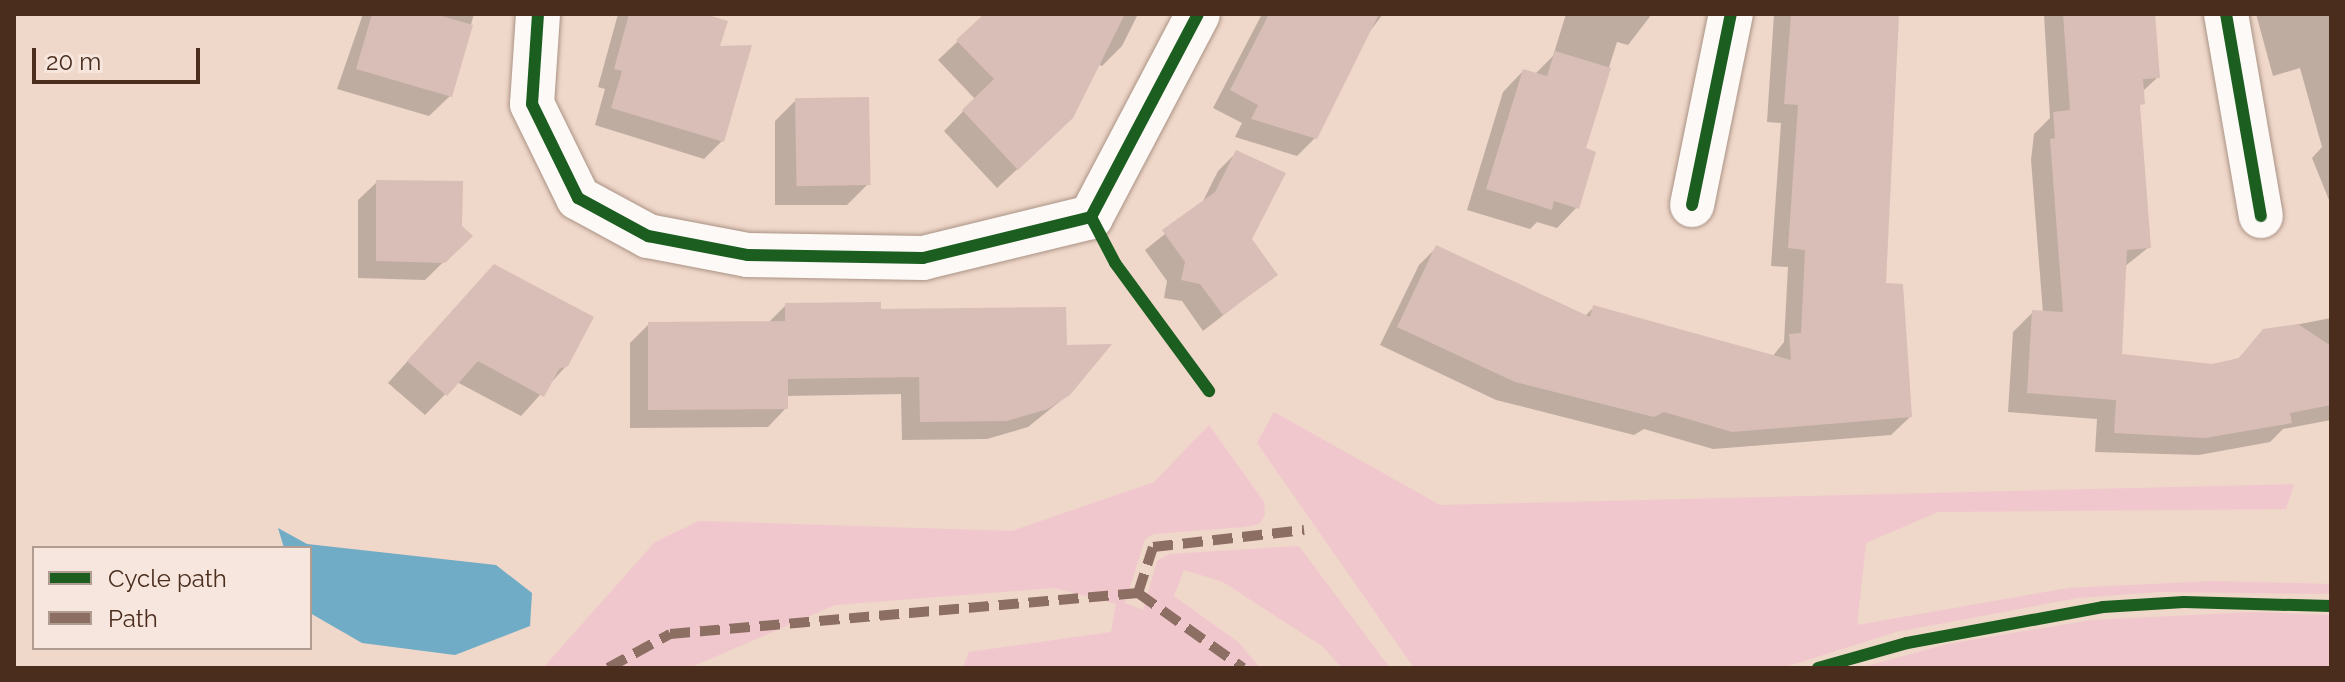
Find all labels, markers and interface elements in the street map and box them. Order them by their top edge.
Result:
scale bar [36,32,204,82]
text: 20 m [46,47,101,76]
legend [32,546,312,650]
text: Cycle path [108,564,227,593]
text: Path [108,604,158,633]

